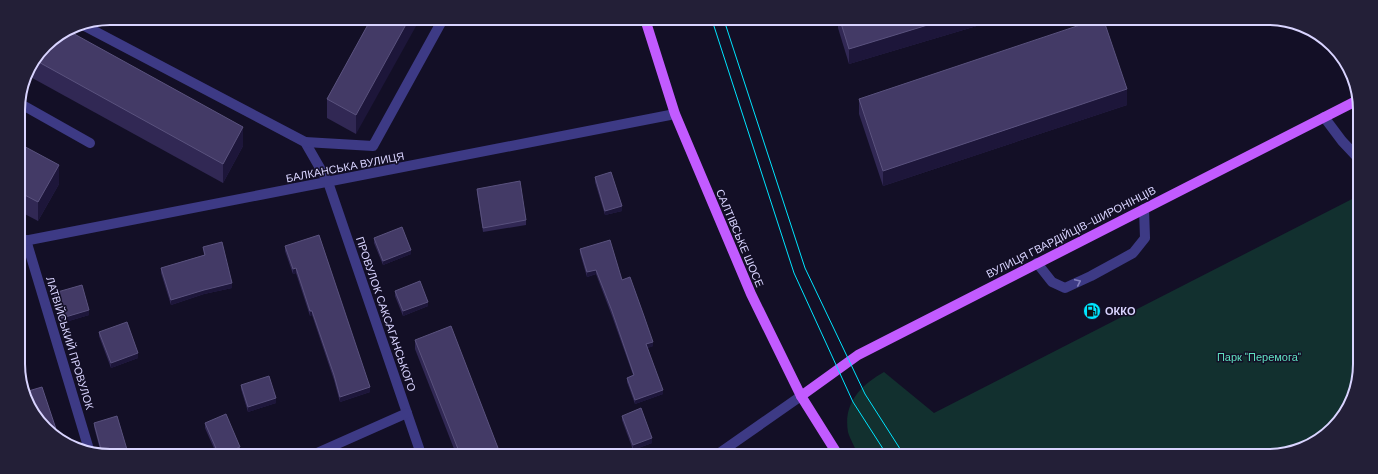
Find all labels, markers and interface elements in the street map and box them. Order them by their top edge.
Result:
street label: БАЛКАНСЬКА ВУЛИЦЯ [285,149,405,185]
street label: ВУЛИЦЯ ГВАРДІЙЦІВ-ШИРОНІНЦІВ [984,183,1158,281]
street label: САЛТІВСЬКЕ ШОСЕ [713,187,767,289]
street label: ПРОВУЛОК САКСАГАНСЬКОГО [353,235,419,394]
street label: ЛАТВІЙСЬКИЙ ПРОВУЛОК [43,275,97,412]
one-way arrow [1074,279,1082,287]
fuel station icon: ОККО [1082,301,1102,321]
place label: ОККО [1105,304,1136,318]
park label: Парк "Перемога" [1217,350,1301,364]

